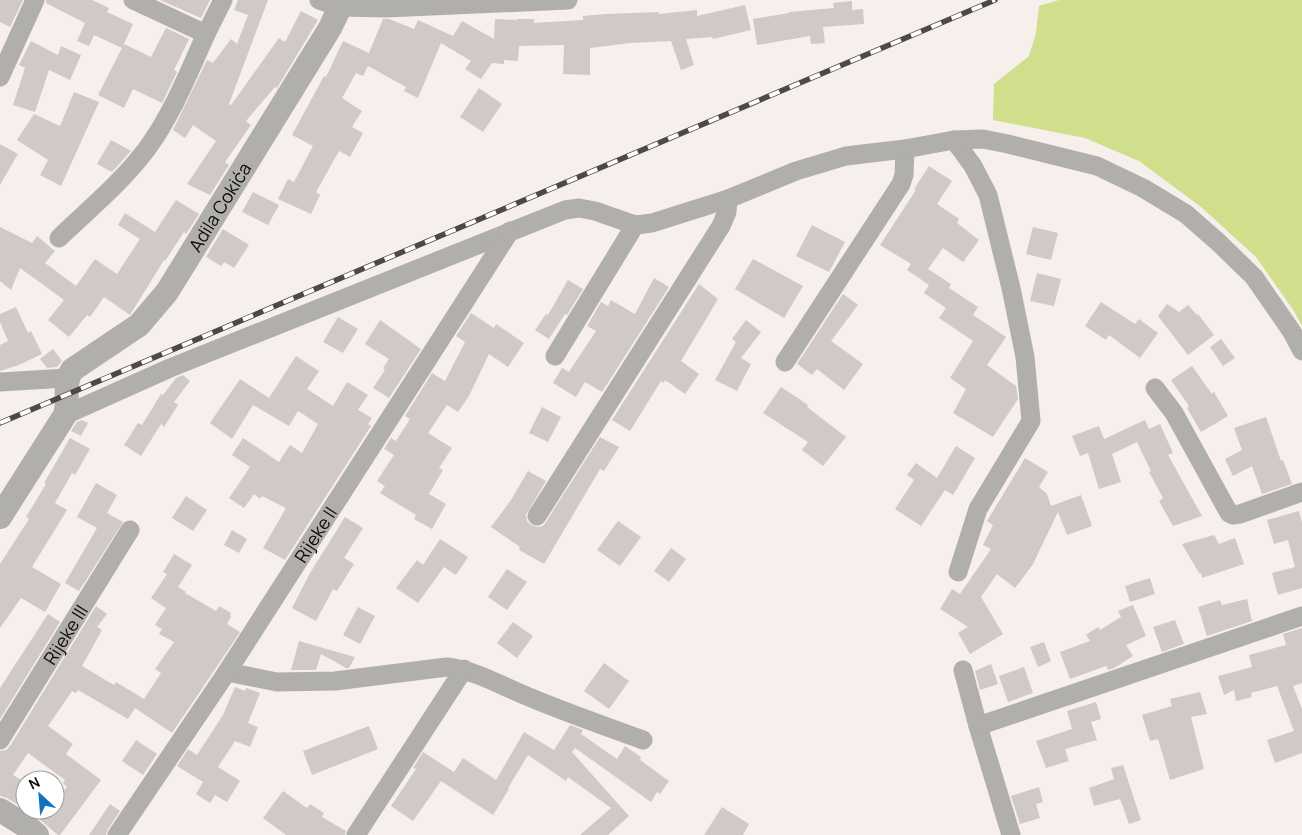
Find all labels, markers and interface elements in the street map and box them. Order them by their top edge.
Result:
street label: Adila Cokića [183,158,256,256]
street label: Rijeke II [288,502,342,567]
street label: Rijeke III [38,600,93,669]
north arrow [15,770,65,820]
text: N [25,772,43,794]

